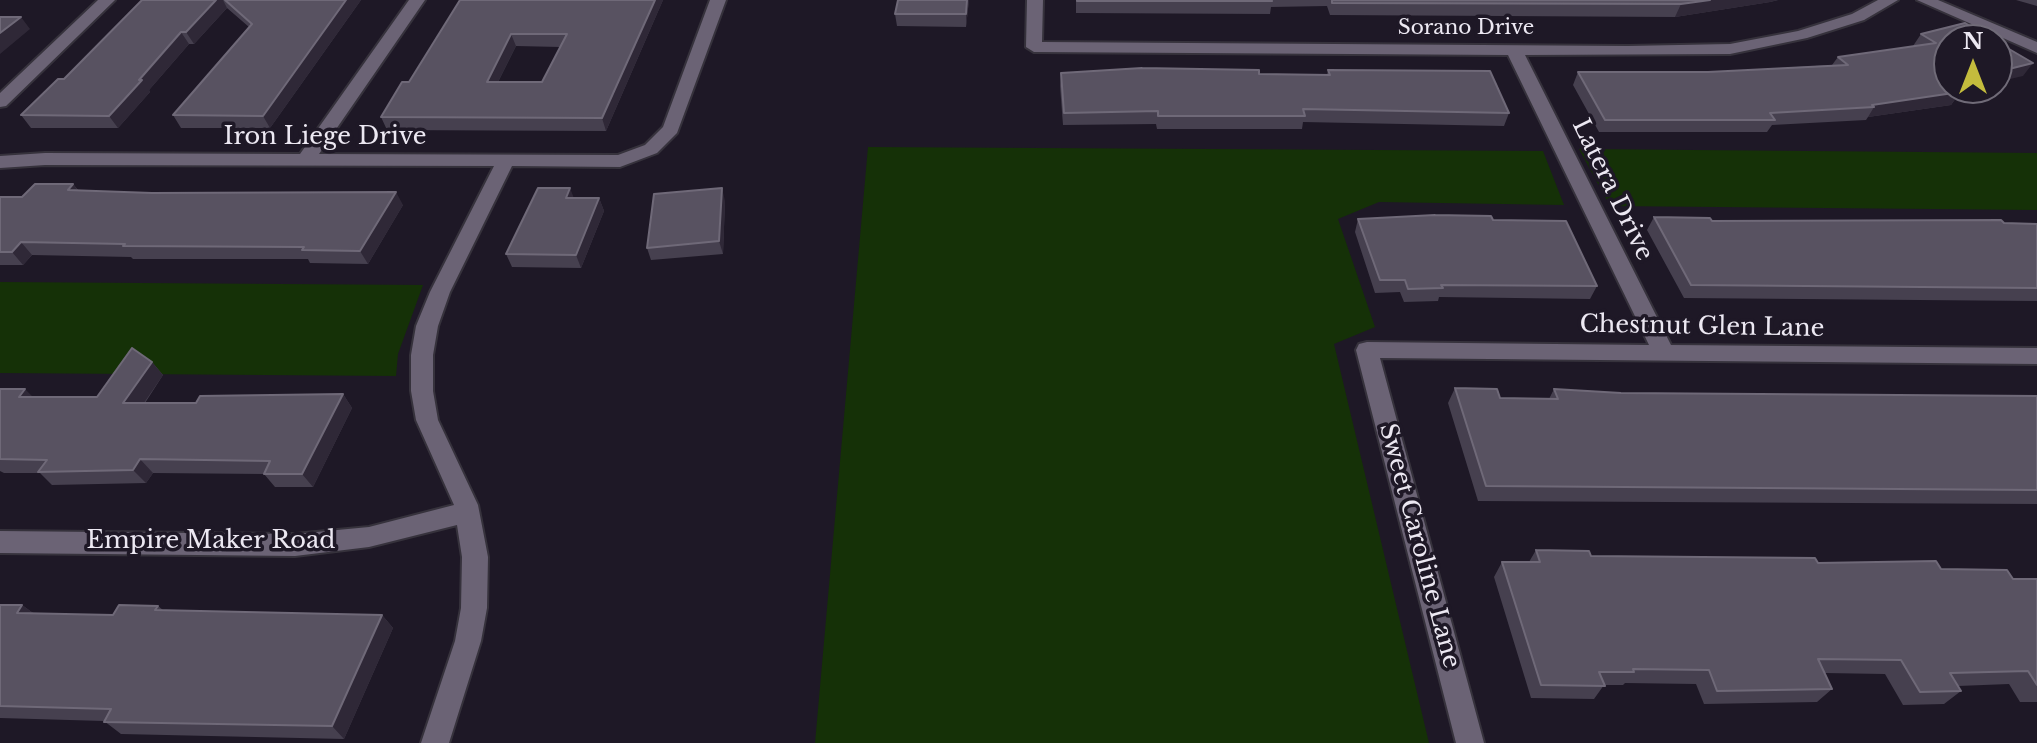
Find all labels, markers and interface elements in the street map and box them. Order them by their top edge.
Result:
street label: Sorano Drive [1398,16,1534,40]
north arrow [1933,24,2013,104]
text: N [1963,28,1983,55]
street label: Latera Drive [1565,115,1659,265]
street label: Iron Liege Drive [223,123,427,151]
street label: Chestnut Glen Lane [1579,310,1825,344]
street label: Sweet Caroline Lane [1372,420,1466,672]
street label: Empire Maker Road [87,527,335,555]

